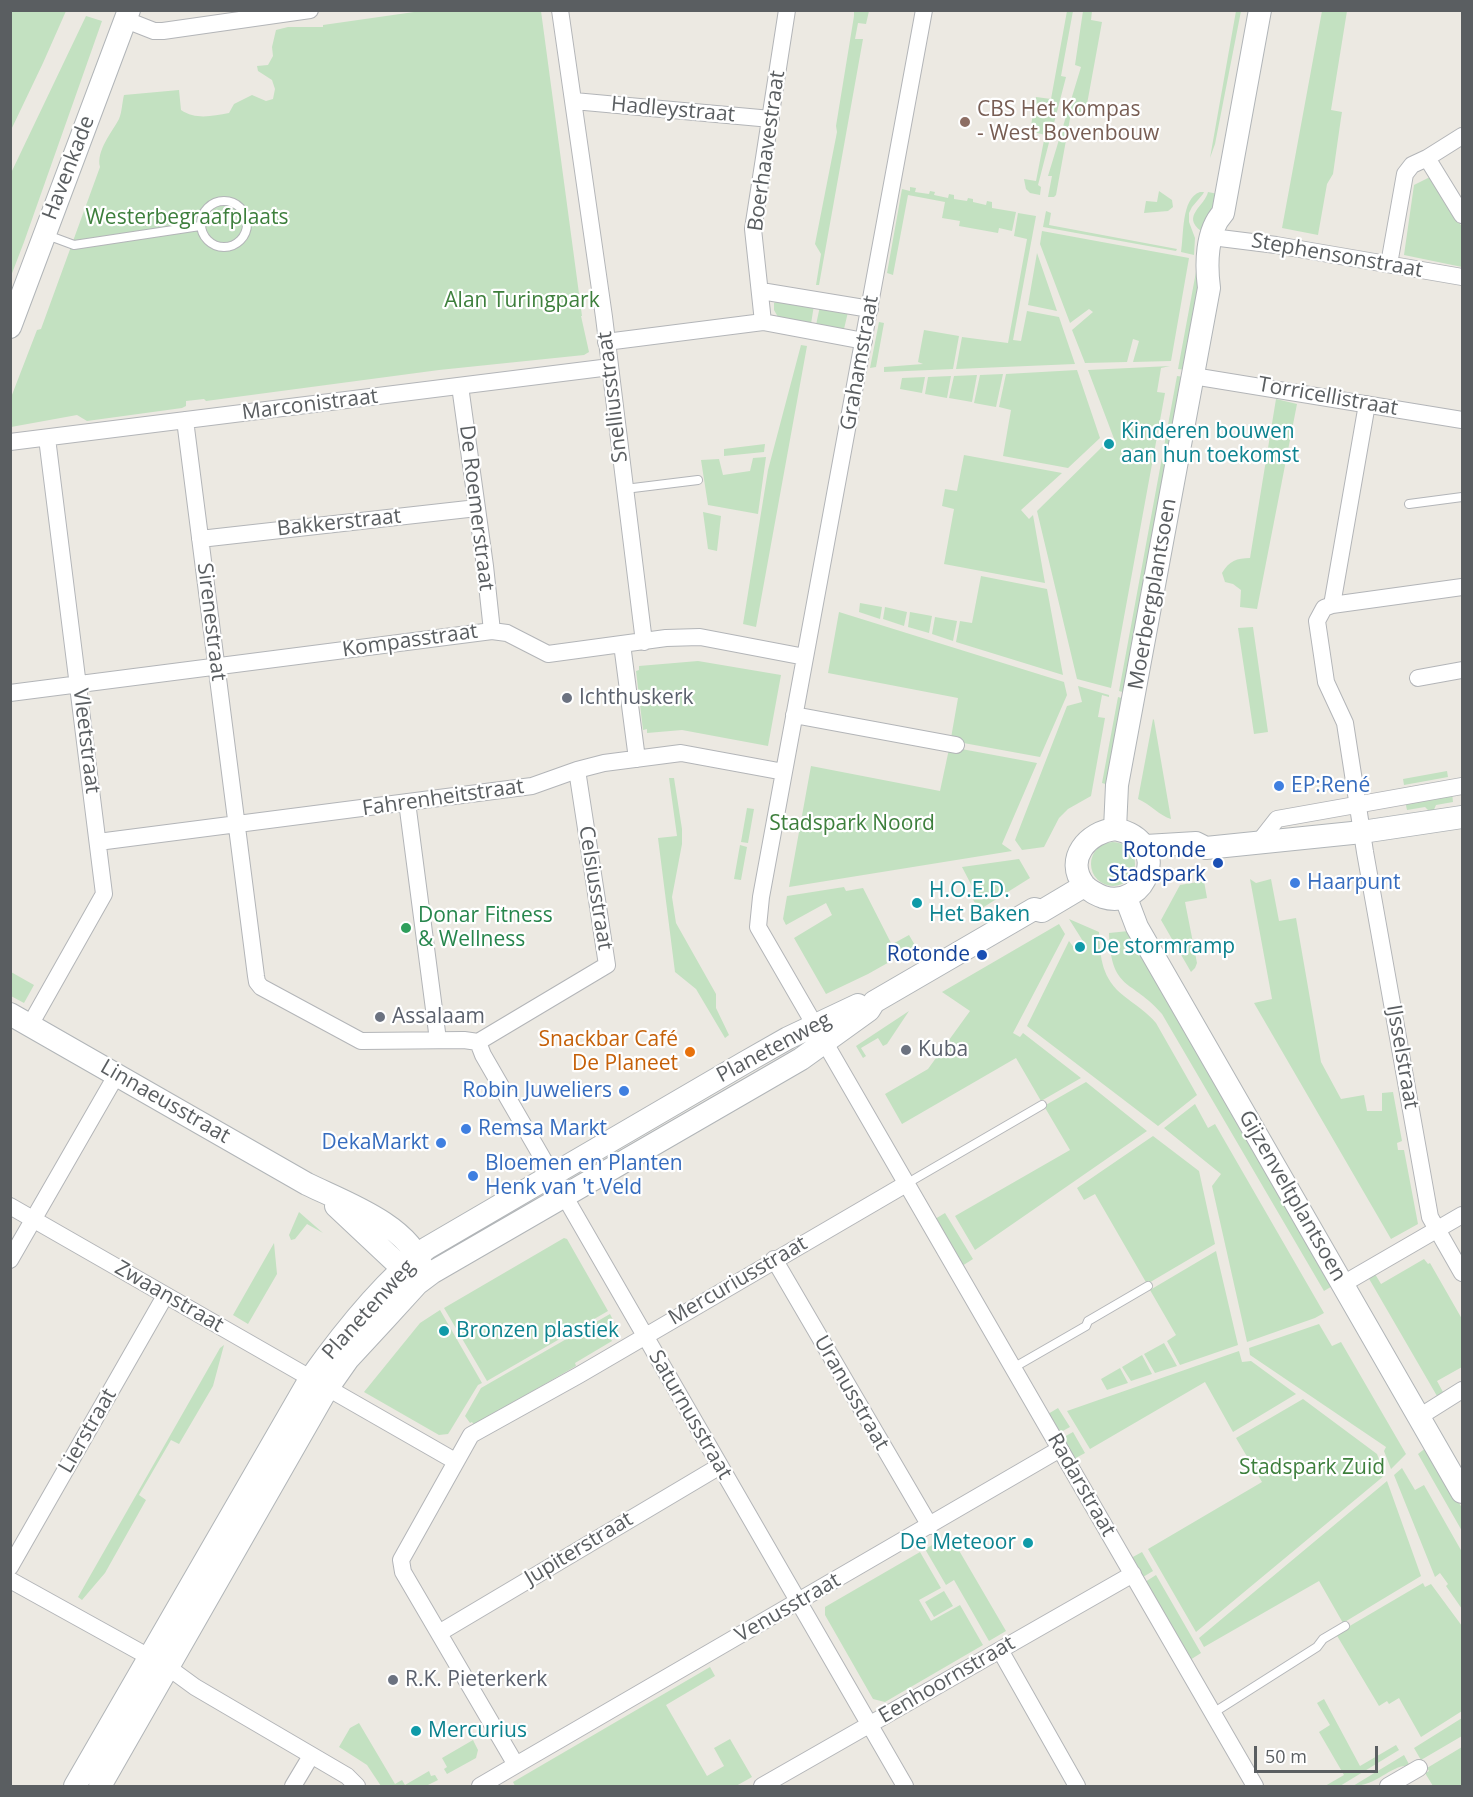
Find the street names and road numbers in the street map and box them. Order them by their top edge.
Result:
street label: Boerhaavestraat [743,69,791,233]
street label: Hadleystraat [610,92,736,128]
street label: Havenkade [38,112,100,224]
street label: Stephensonstraat [1249,229,1425,283]
street label: Grahamstraat [836,294,884,432]
street label: Snelliusstraat [592,330,634,464]
street label: Torricellistraat [1256,372,1400,422]
street label: Marconistraat [241,384,379,426]
street label: De Roemerstraat [453,424,499,592]
street label: Moerbergplantsoen [1124,496,1182,692]
street label: Bakkerstraat [276,504,402,542]
street label: Sirenestraat [191,562,231,682]
street label: Kompasstraat [341,619,479,663]
street label: Vleetstraat [67,687,105,795]
street label: Fahrenheitstraat [361,774,525,822]
street label: Celsiusstraat [573,824,617,952]
street label: IJsselstraat [1380,1003,1424,1111]
street label: Planetenweg [713,1007,835,1089]
street label: Linnaeusstraat [96,1055,234,1149]
street label: Gijzenveltplantsoen [1233,1106,1351,1286]
street label: Mercuriusstraat [664,1231,812,1331]
street label: Planetenweg [318,1255,420,1365]
street label: Zwaanstraat [110,1256,228,1338]
street label: Uranusstraat [808,1331,894,1455]
street label: Saturnusstraat [643,1346,737,1484]
street label: Lierstraat [54,1384,122,1478]
street label: Radarstraat [1041,1429,1121,1541]
street label: Jupiterstraat [520,1507,638,1591]
street label: Venusstraat [731,1568,845,1648]
street label: Eenhoornstraat [875,1631,1019,1729]

